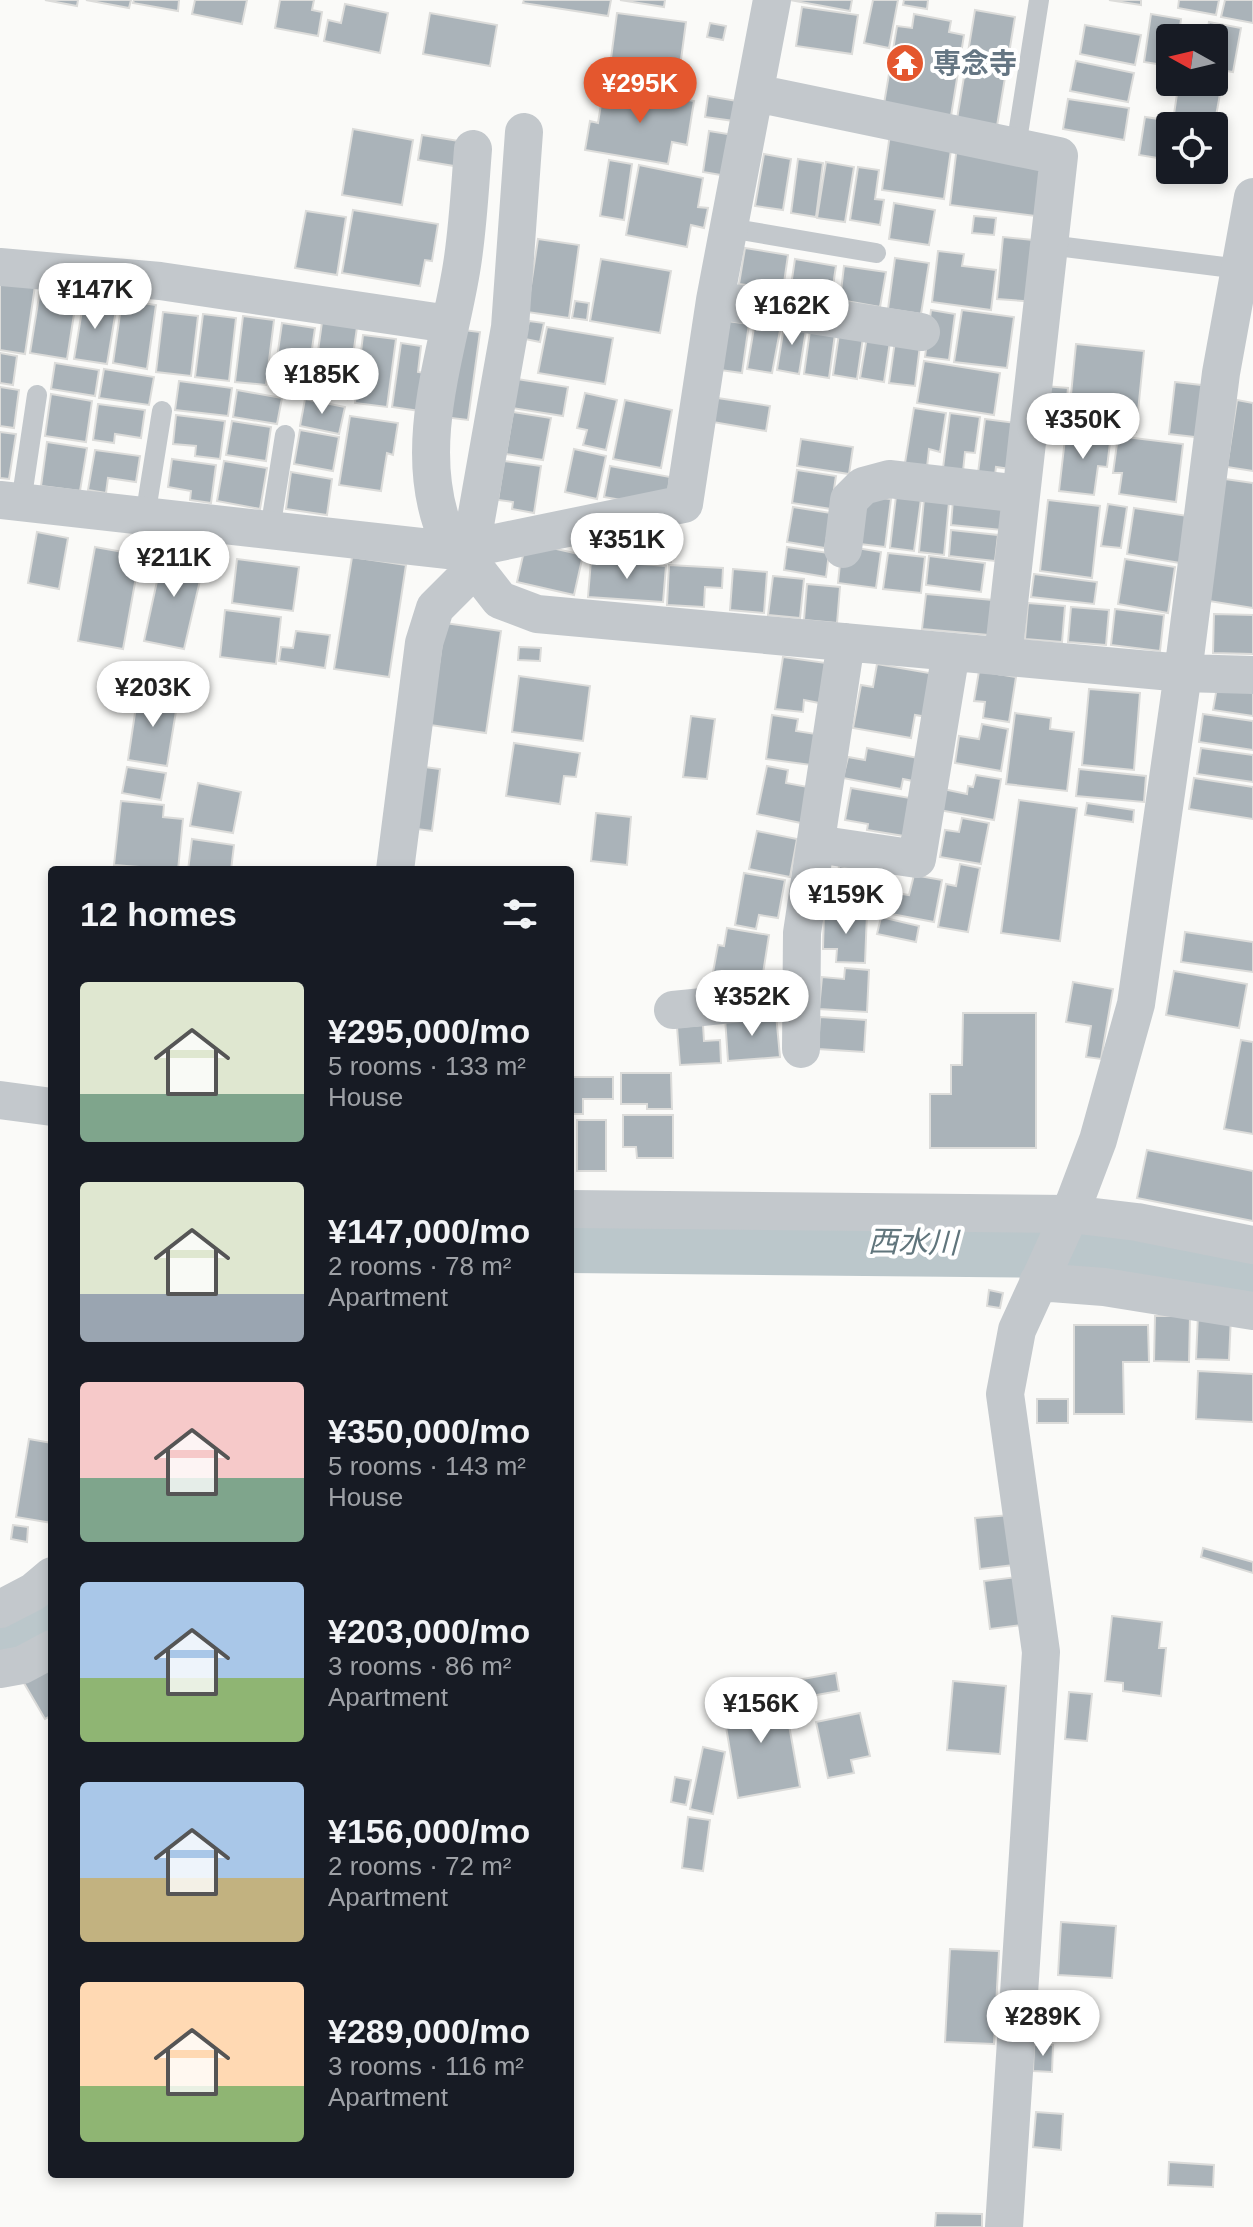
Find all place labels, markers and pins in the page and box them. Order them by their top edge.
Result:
temple icon: 専念寺 [884,42,926,84]
place label: 専念寺 [933,48,1017,79]
pin: ¥295K [584,57,696,125]
pin: ¥147K [39,263,151,331]
pin: ¥162K [736,279,848,347]
pin: ¥185K [266,348,378,416]
pin: ¥350K [1027,393,1139,461]
pin: ¥351K [571,513,683,581]
pin: ¥211K [118,531,230,599]
pin: ¥203K [97,661,209,729]
pin: ¥159K [790,868,902,936]
pin: ¥352K [696,970,808,1038]
pin: ¥156K [705,1677,817,1745]
pin: ¥289K [987,1990,1099,2058]

